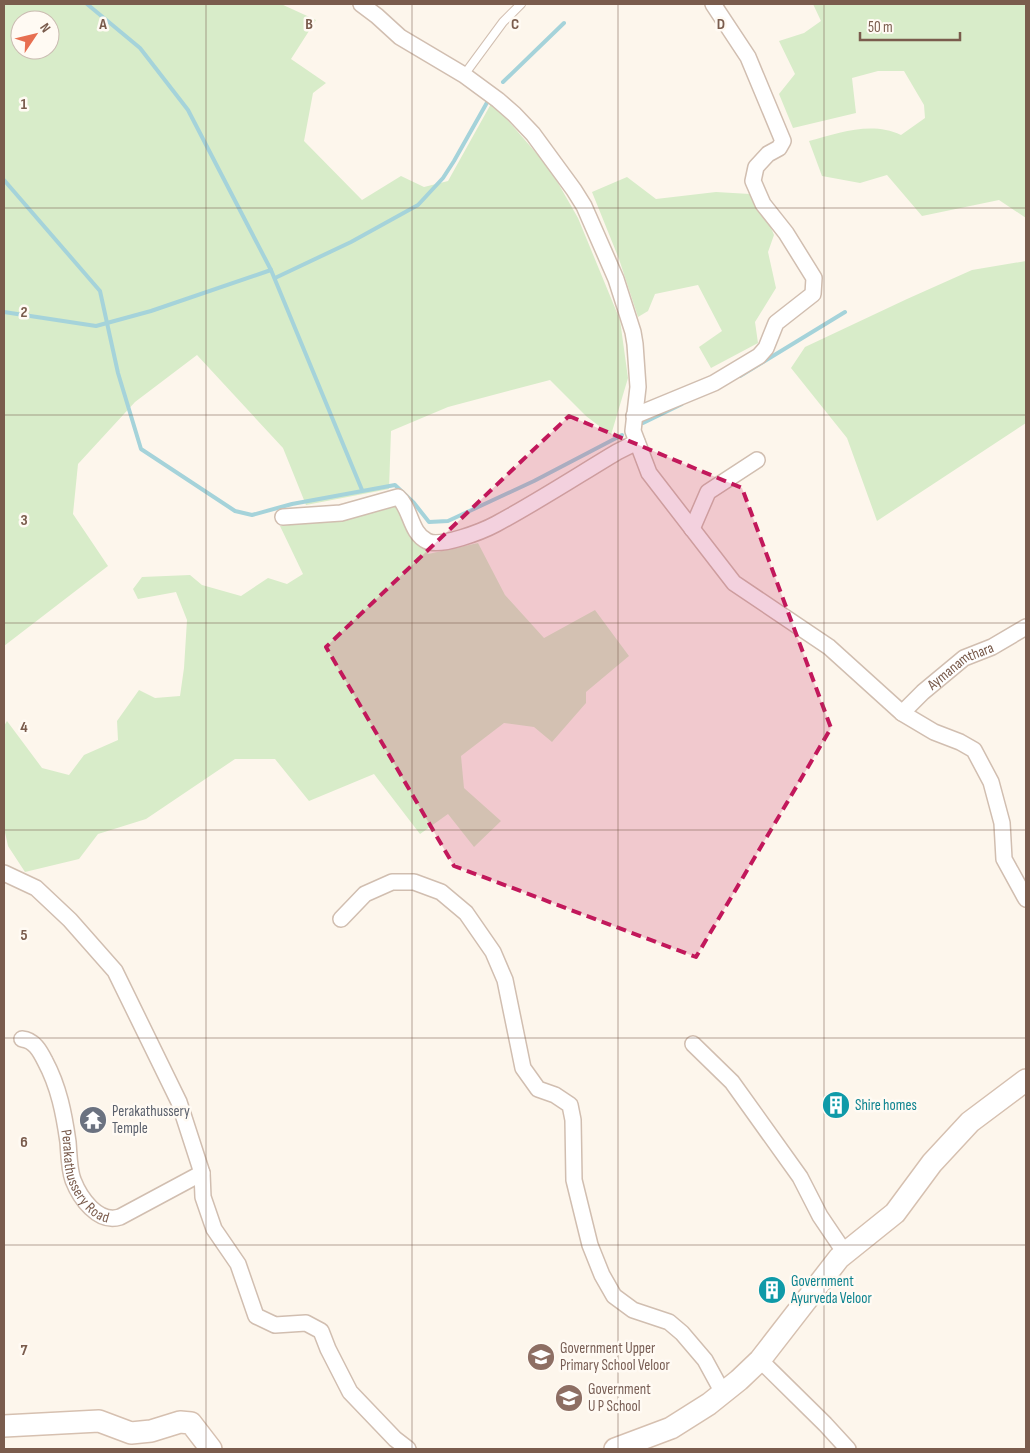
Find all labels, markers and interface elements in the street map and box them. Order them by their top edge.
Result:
north arrow [10,10,60,60]
scale bar [860,10,960,42]
text: A [98,15,107,34]
text: B [305,15,313,34]
text: C [511,15,519,34]
text: D [717,15,725,34]
text: 50 m [868,18,893,37]
text: N [36,20,54,36]
text: 1 [21,95,28,114]
text: 2 [20,303,28,322]
text: 3 [20,511,28,530]
street label: Aymanamthara [923,638,997,695]
text: 4 [20,718,28,737]
text: 5 [20,926,28,945]
building icon: Shire homes [821,1090,851,1120]
place label: Shire homes [855,1096,917,1115]
place label: Perakathussery Temple [112,1102,190,1138]
temple icon: Perakathussery Temple [78,1105,108,1135]
street label: Perakathussery Road [56,1128,111,1228]
text: 6 [20,1133,28,1152]
place label: Government Ayurveda Veloor [790,1272,872,1308]
building icon: Government Ayurveda Veloor [757,1275,787,1305]
place label: Government Upper Primary School Veloor [560,1339,670,1375]
text: 7 [21,1341,28,1360]
school or university icon: Government Upper Primary School Veloor [526,1342,556,1372]
place label: Government U P School [588,1380,651,1416]
school or university icon: Government U P School [554,1383,584,1413]

